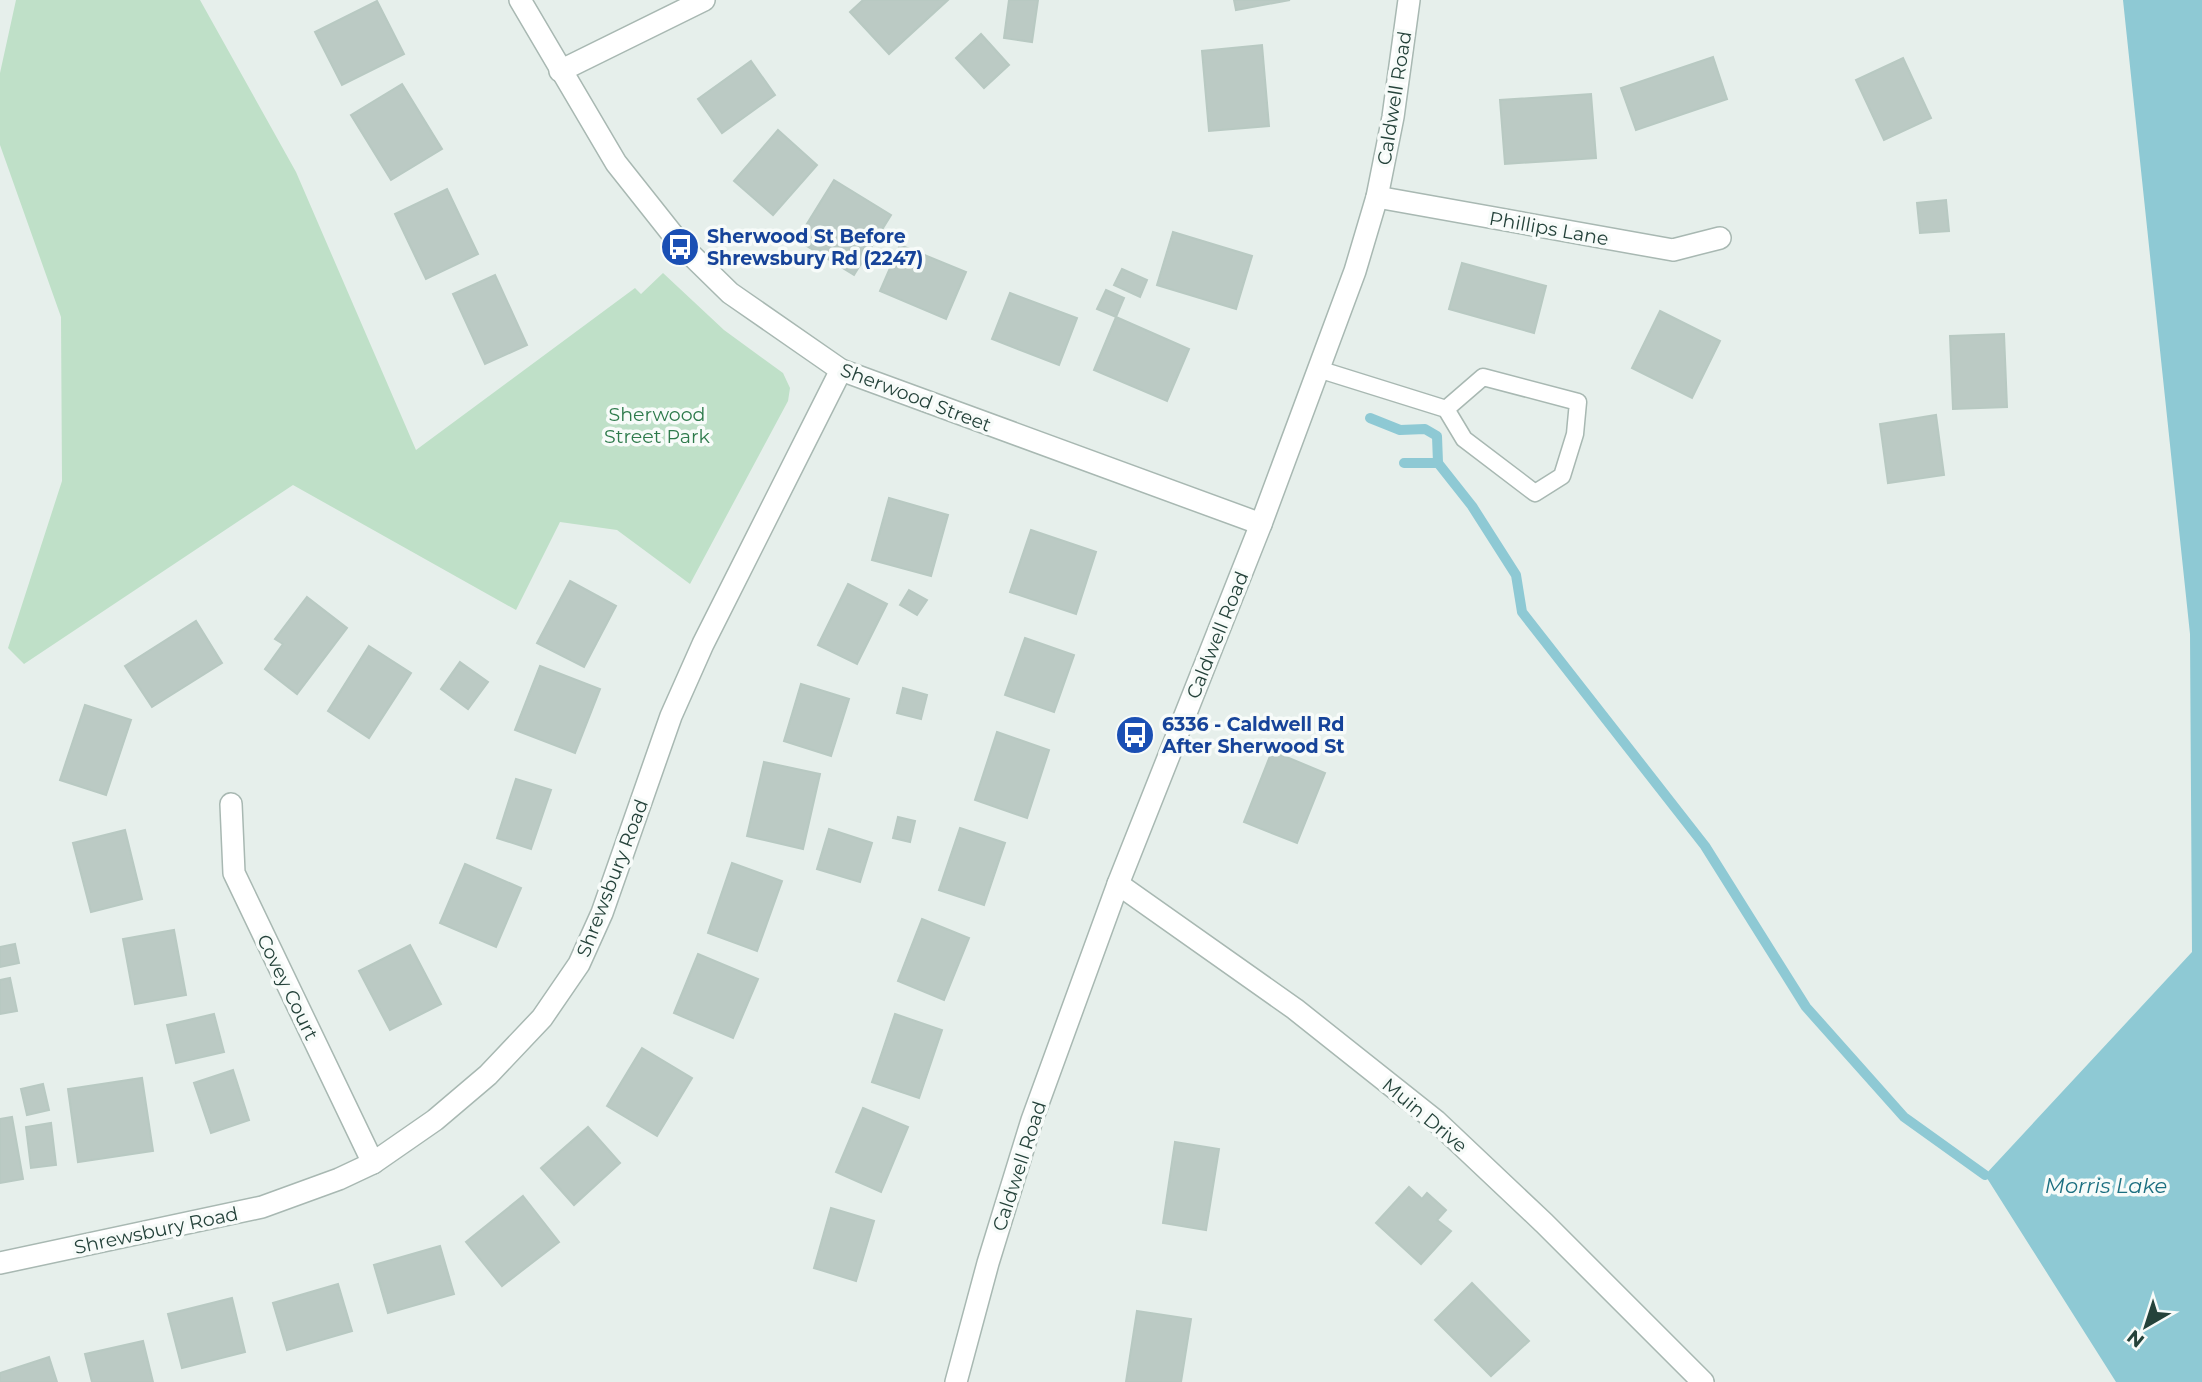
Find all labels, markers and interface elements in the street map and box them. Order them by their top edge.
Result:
street label: Caldwell Road [1373,29,1416,167]
street label: Phillips Lane [1487,207,1610,250]
place label: Sherwood St Before Shrewsbury Rd (2247) [707,225,923,270]
bus stop icon: Sherwood St Before Shrewsbury Rd (2247) [659,226,701,268]
street label: Sherwood Street [837,358,995,437]
park label: Sherwood Street Park [604,403,711,448]
street label: Caldwell Road [1181,568,1253,702]
place label: 6336 - Caldwell Rd After Sherwood St [1161,713,1345,758]
bus stop icon: 6336 - Caldwell Rd After Sherwood St [1114,714,1156,756]
street label: Shrewsbury Road [572,796,653,960]
street label: Covey Court [252,931,323,1044]
street label: Muin Drive [1378,1073,1472,1157]
street label: Caldwell Road [988,1098,1051,1234]
water label: Morris Lake [2045,1173,2167,1198]
street label: Shrewsbury Road [72,1202,240,1259]
north arrow [2111,1291,2181,1361]
text: N [2122,1325,2149,1353]

